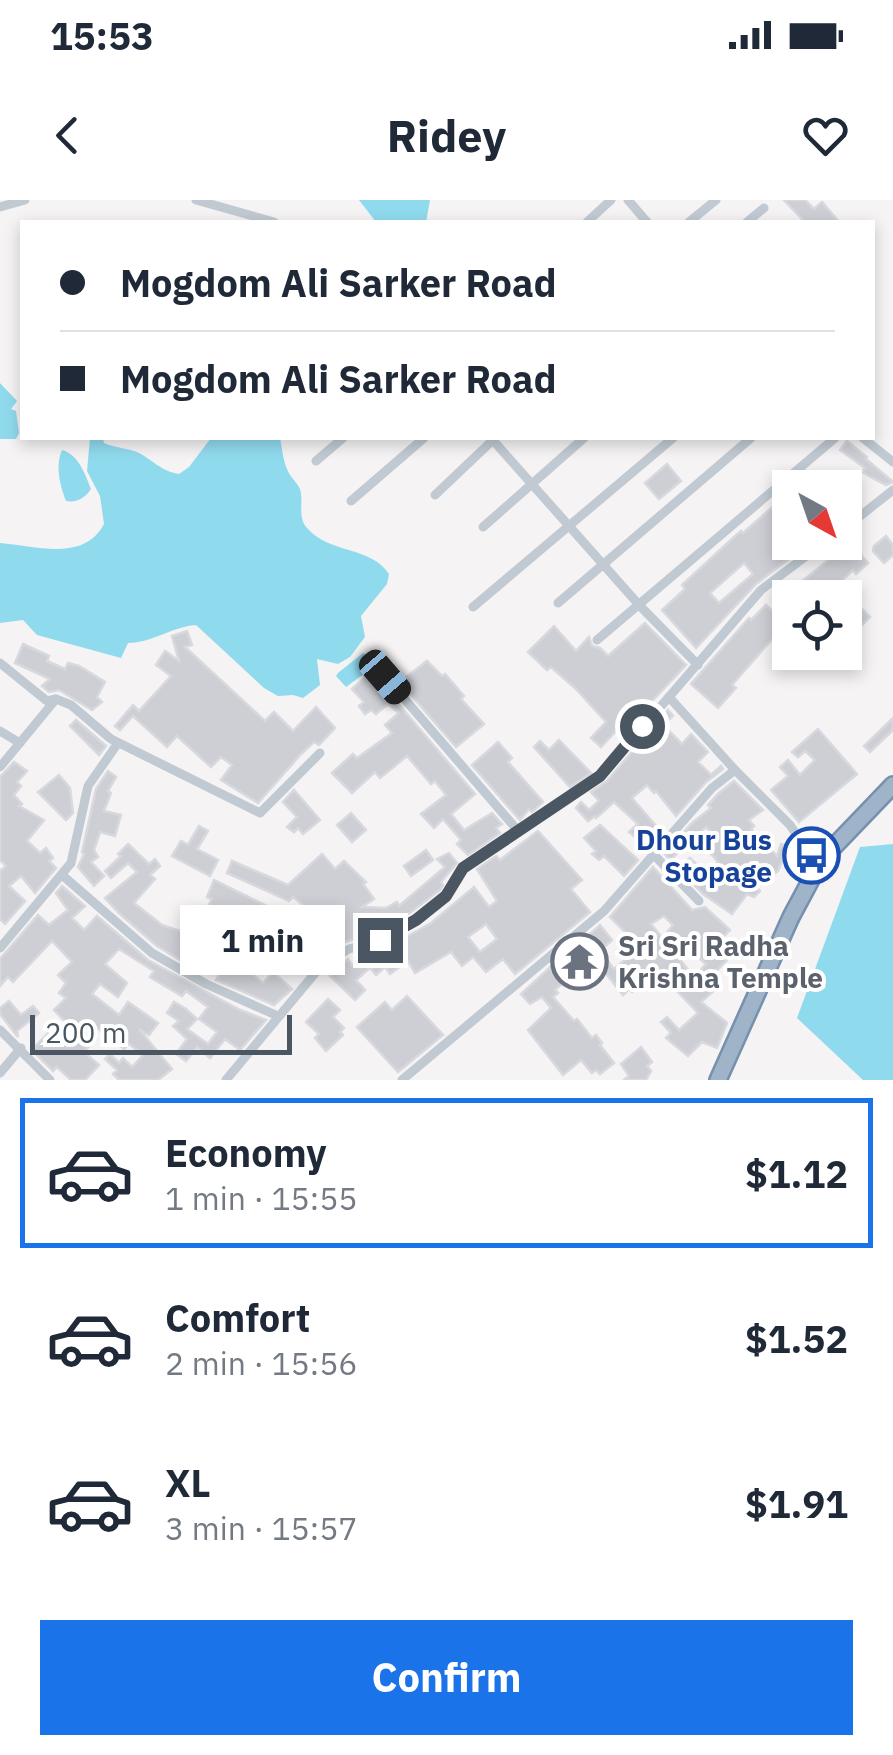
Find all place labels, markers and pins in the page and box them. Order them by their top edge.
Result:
place label: Dhour Bus Stopage [636,821,772,890]
bus stop icon: Dhour Bus Stopage [781,825,841,885]
place label: Sri Sri Radha Krishna Temple [618,927,823,996]
temple icon: Sri Sri Radha Krishna Temple [549,931,609,991]

